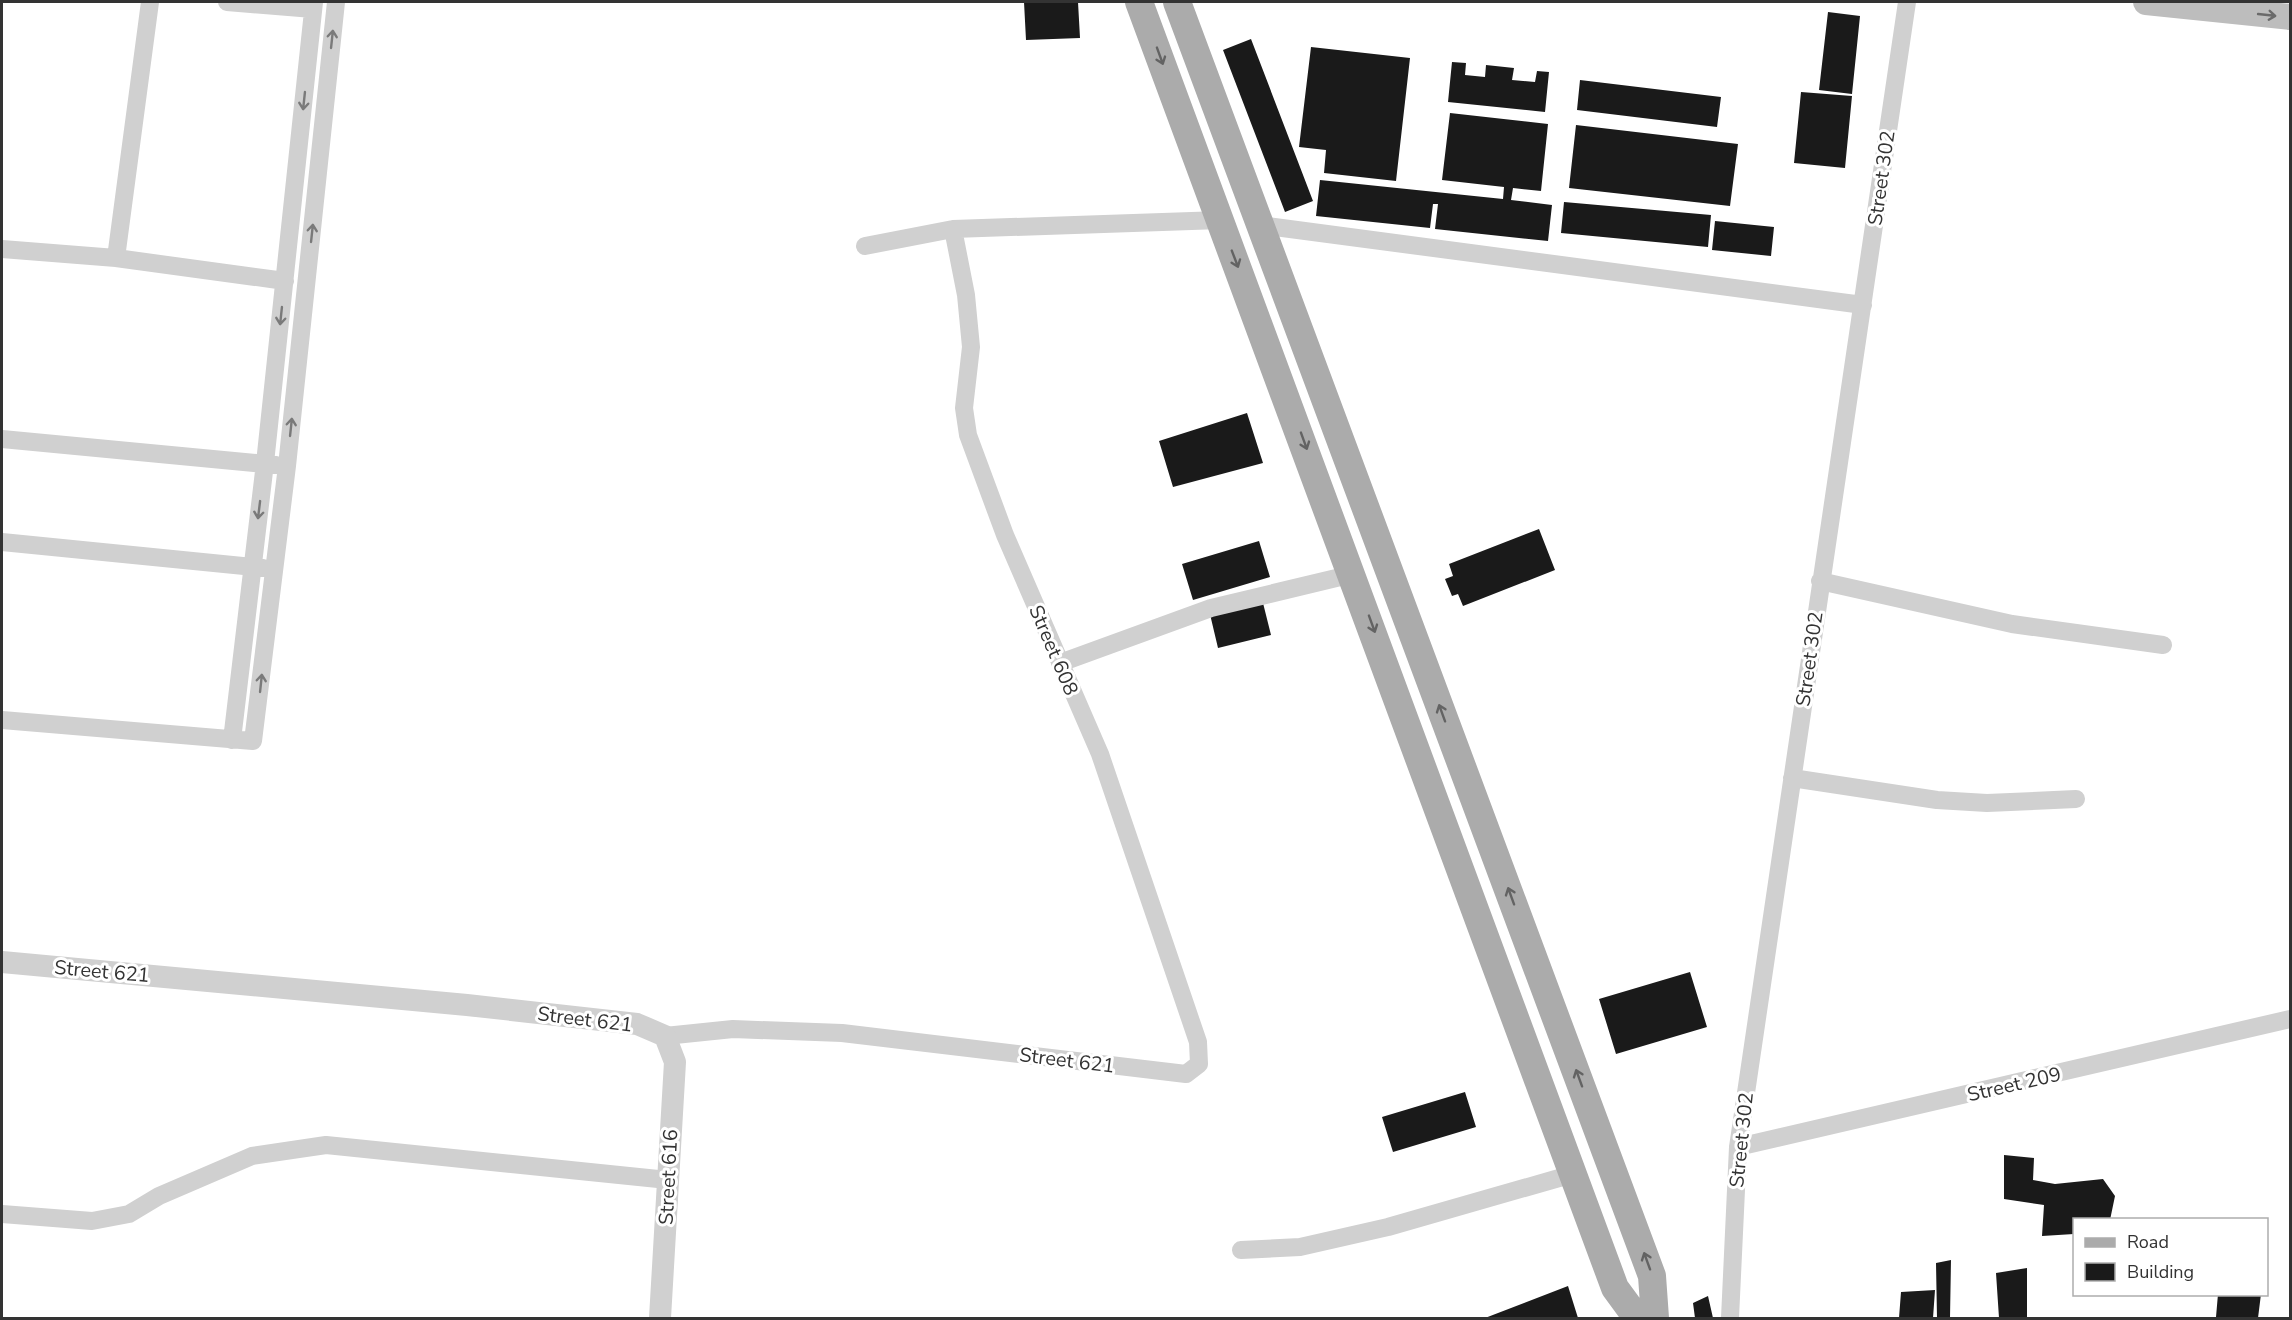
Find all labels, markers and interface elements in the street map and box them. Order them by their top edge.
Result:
one-way arrow [2256,10,2276,21]
one-way arrow [327,30,338,50]
one-way arrow [1155,46,1166,65]
one-way arrow [298,91,309,111]
street label: Street 302 [1861,129,1902,227]
one-way arrow [307,224,318,244]
one-way arrow [1231,249,1242,267]
one-way arrow [275,306,286,326]
one-way arrow [286,418,297,437]
one-way arrow [1299,431,1310,450]
one-way arrow [253,500,264,519]
street label: Street 608 [1022,601,1085,700]
street label: Street 302 [1789,610,1830,708]
one-way arrow [1367,614,1378,633]
one-way arrow [256,674,267,694]
one-way arrow [1436,704,1447,723]
one-way arrow [1504,887,1515,906]
street label: Street 621 [53,954,151,989]
street label: Street 621 [536,1000,634,1039]
street label: Street 621 [1018,1041,1116,1080]
street label: Street 209 [1964,1061,2064,1108]
one-way arrow [1572,1070,1583,1088]
street label: Street 302 [1723,1091,1760,1189]
street label: Street 616 [653,1129,684,1226]
legend [2073,1218,2268,1296]
text: Road [2127,1230,2169,1254]
one-way arrow [1641,1252,1652,1271]
text: Building [2127,1260,2194,1284]

